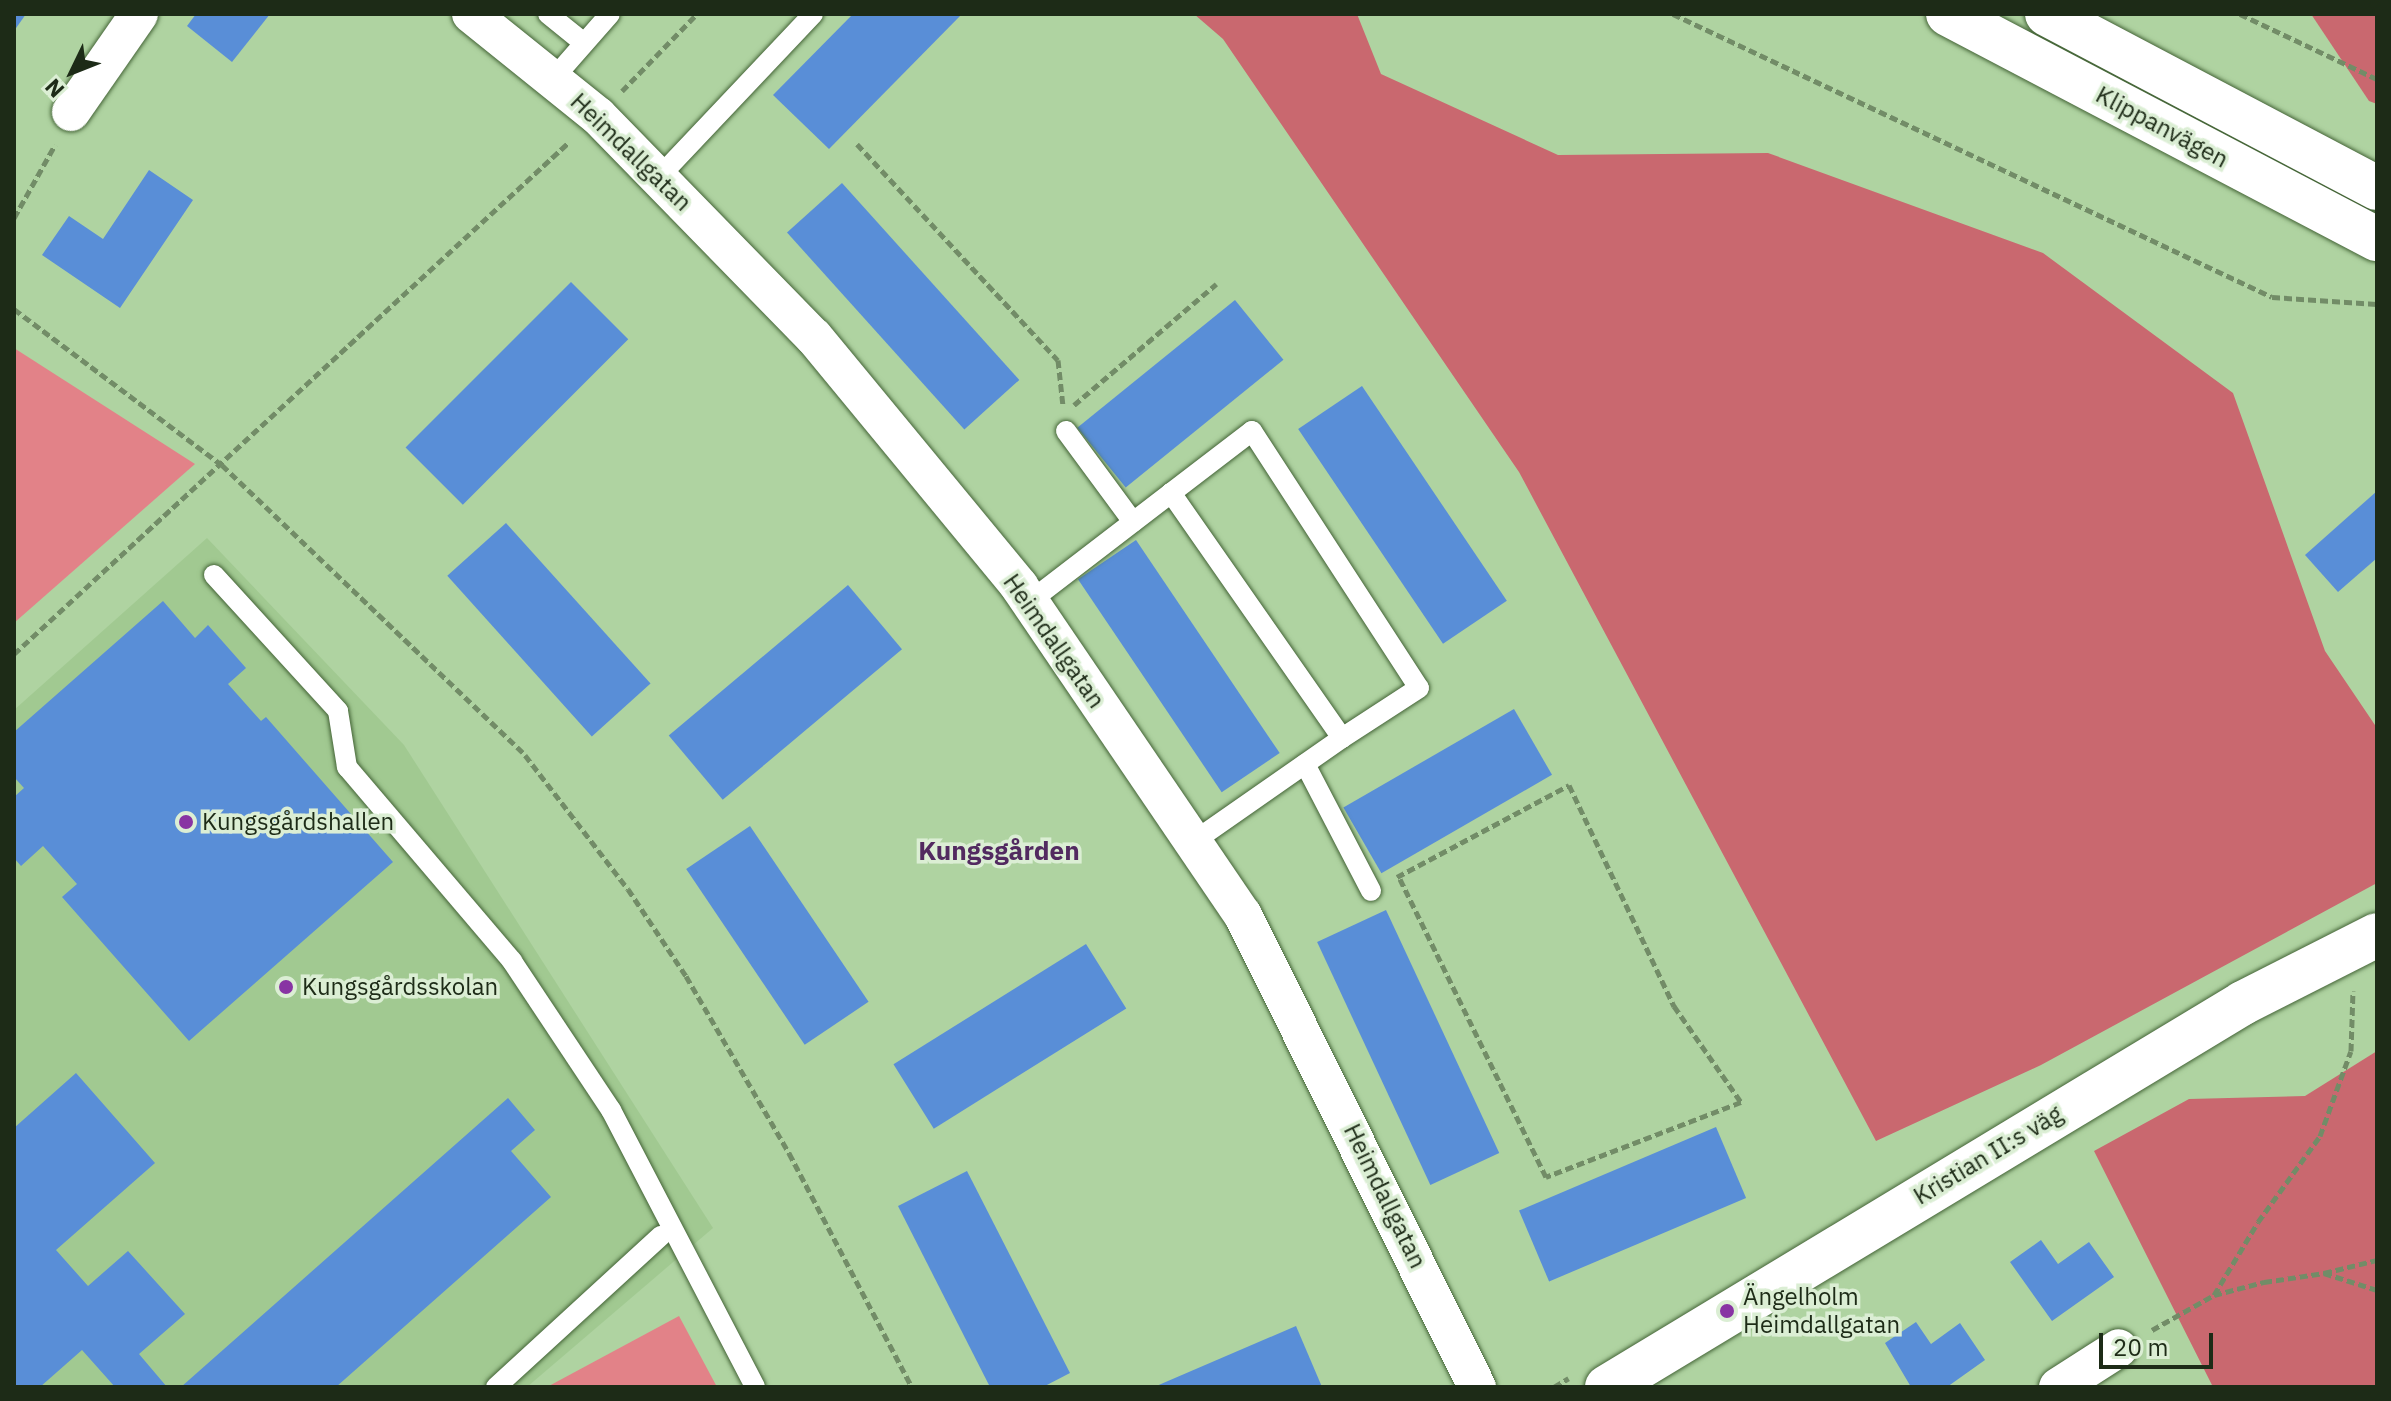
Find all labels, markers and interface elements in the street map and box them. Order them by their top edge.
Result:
north arrow [32,32,112,112]
text: N [38,73,70,104]
street label: Klippanvägen [2091,80,2233,174]
street label: Heimdallgatan [565,87,697,217]
street label: Heimdallgatan [997,568,1111,714]
place label: Kungsgårdshallen [202,808,394,836]
marker: Kungsgårdshallen [177,813,195,831]
district label: Kungsgården [918,835,1080,867]
place label: Kungsgårdsskolan [302,973,498,1001]
marker: Kungsgårdsskolan [277,978,295,996]
street label: Kristian II:s väg [1908,1099,2068,1211]
street label: Heimdallgatan [1338,1119,1432,1273]
place label: Ängelholm Heimdallgatan [1743,1283,1900,1339]
marker: Ängelholm Heimdallgatan [1718,1302,1736,1320]
scale bar [2103,1317,2217,1367]
text: 20 m [2113,1331,2168,1363]

